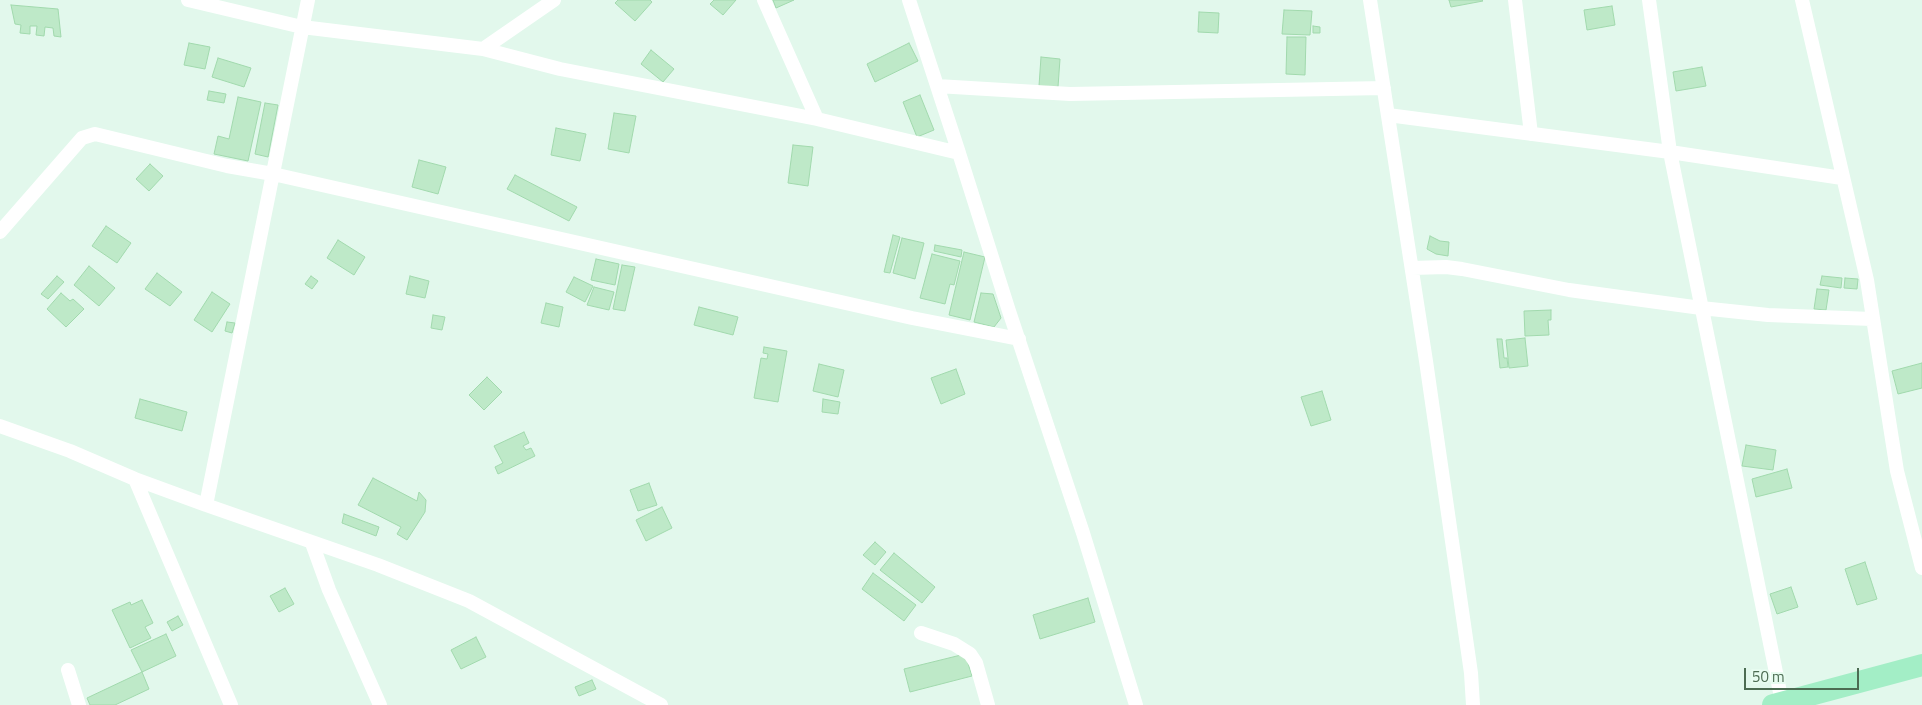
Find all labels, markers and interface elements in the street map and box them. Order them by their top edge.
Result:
scale bar [1747,658,1862,690]
text: 50 m [1752,665,1785,688]

